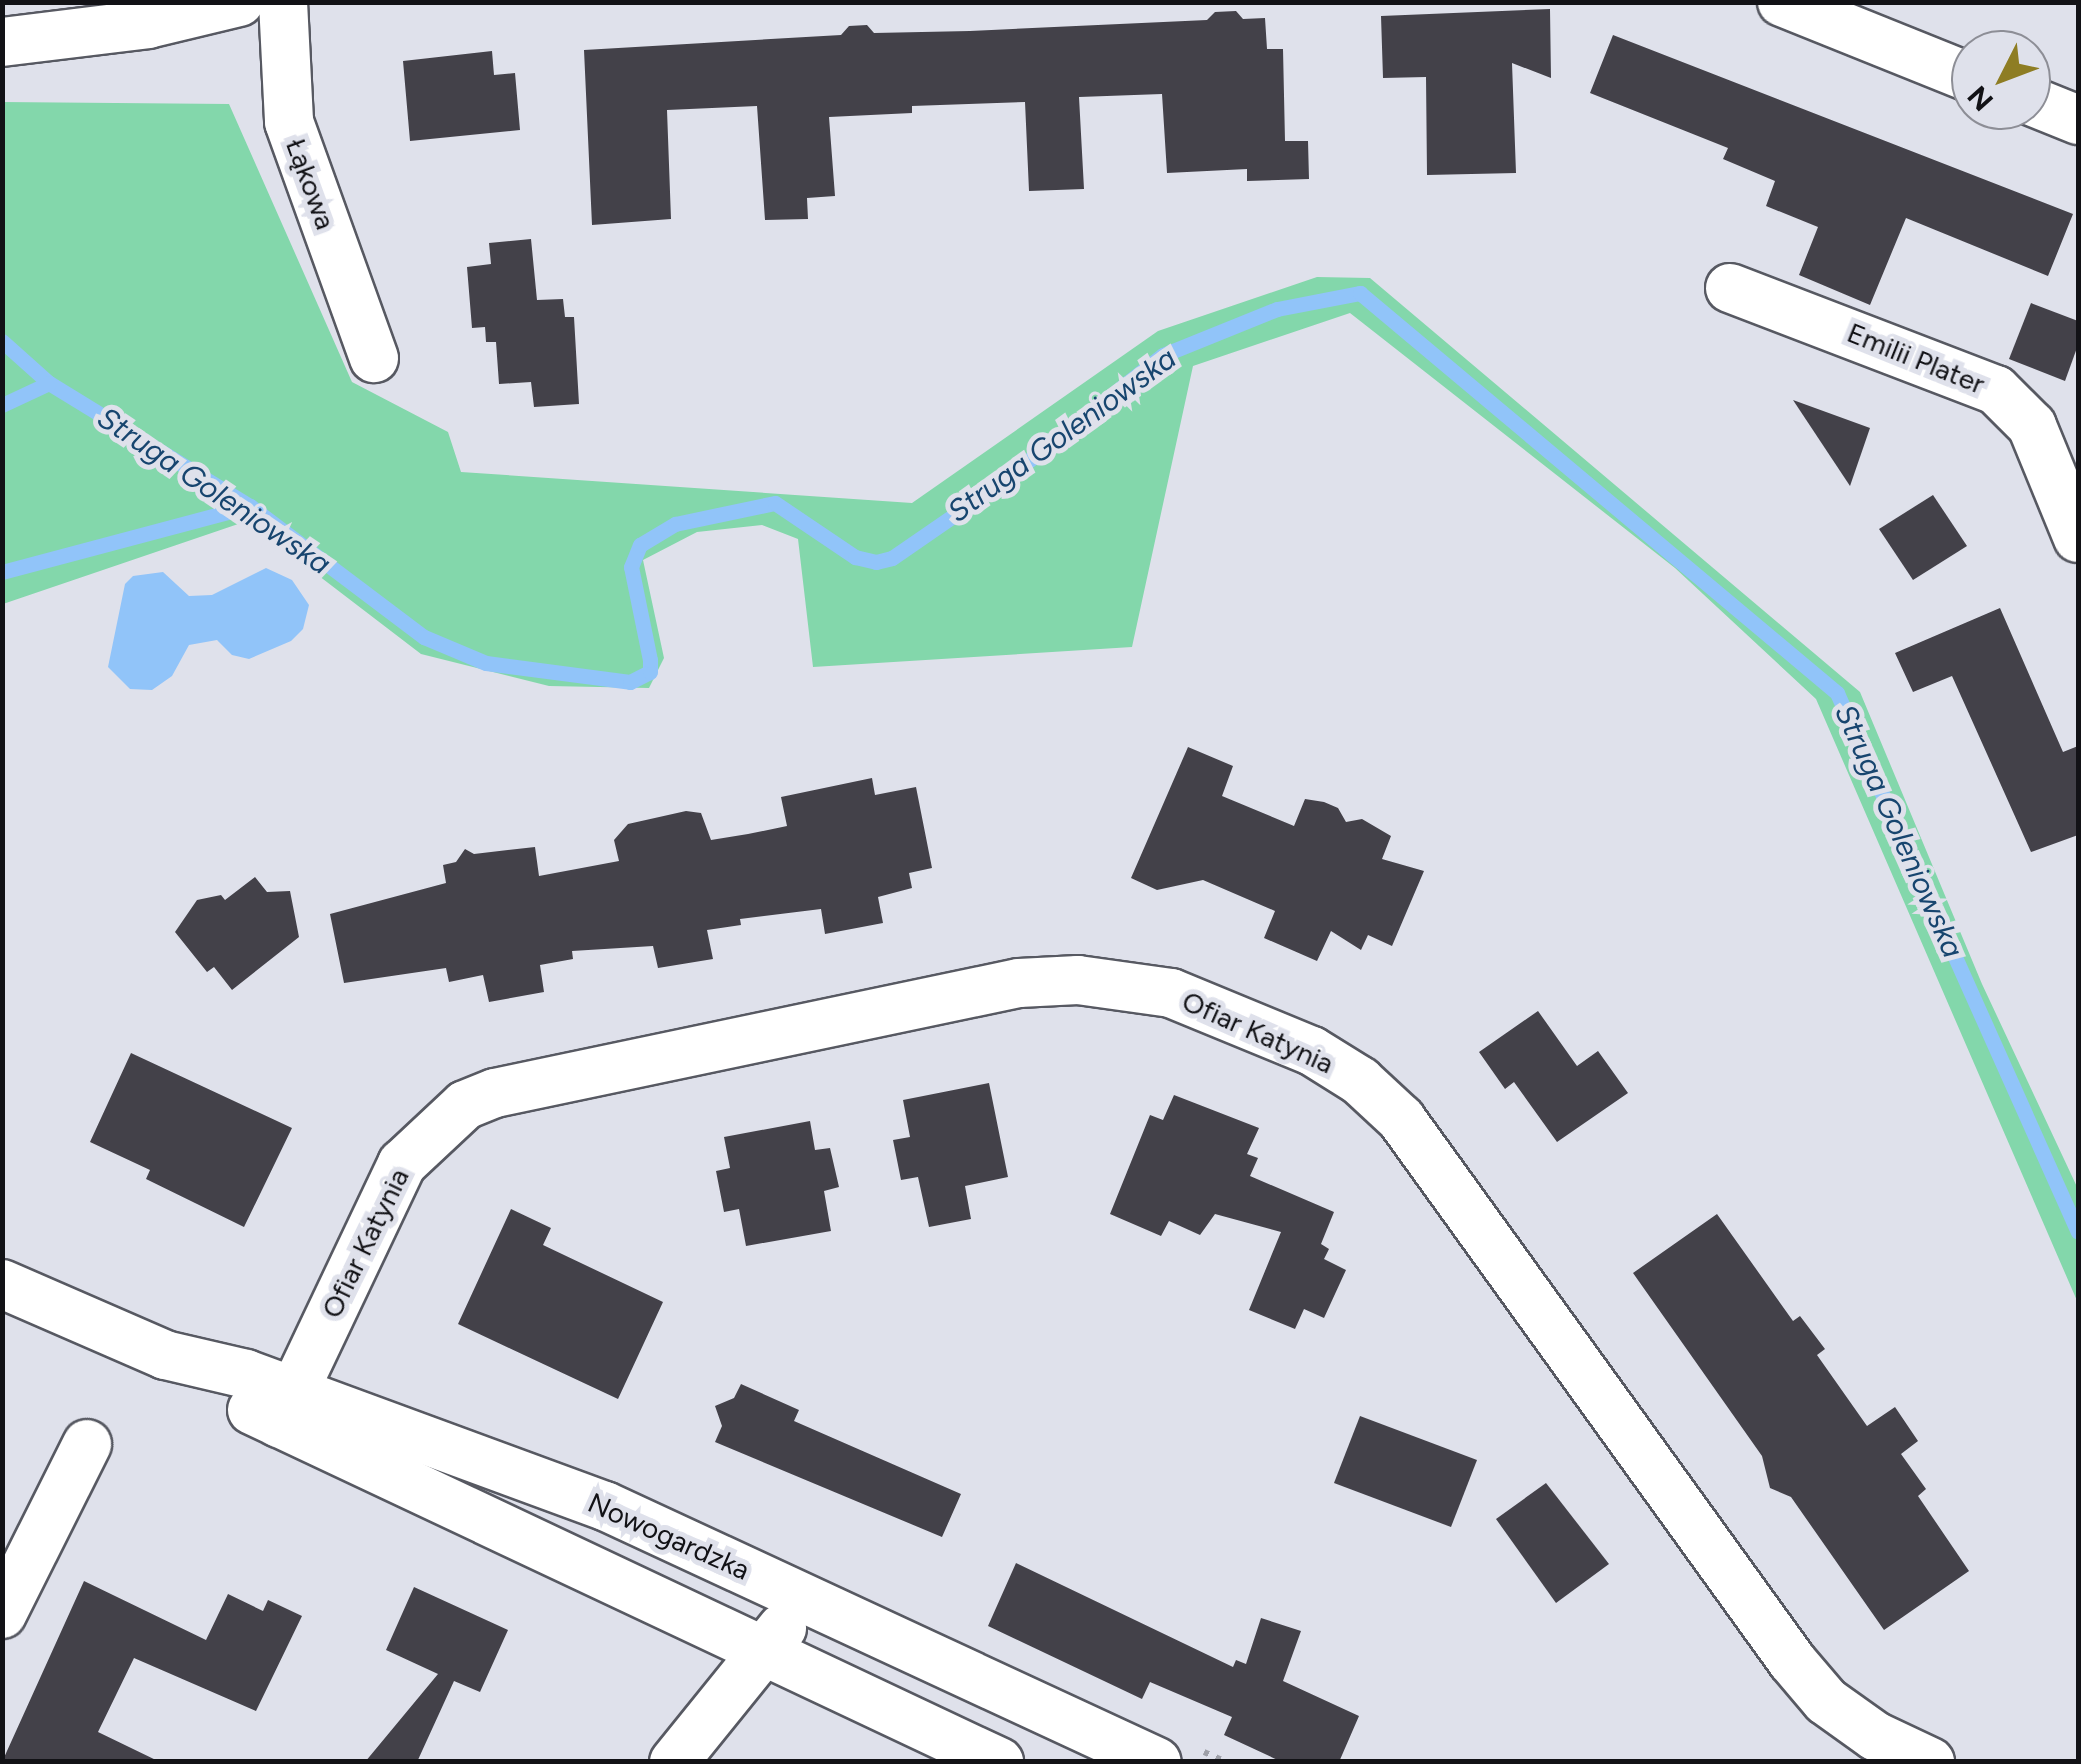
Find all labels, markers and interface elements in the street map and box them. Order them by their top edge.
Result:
north arrow [1951,30,2051,130]
text: N [1960,79,2000,118]
street label: Łąkowa [279,134,343,234]
street label: Emilii Plater [1843,315,1989,401]
water label: Struga Goleniowska [941,340,1183,530]
water label: Struga Goleniowska [91,400,337,582]
water label: Struga Goleniowska [1827,699,1971,963]
street label: Ofiar Katynia [1177,984,1339,1080]
street label: Ofiar Katynia [314,1163,416,1323]
street label: Nowogardzka [583,1485,755,1587]

